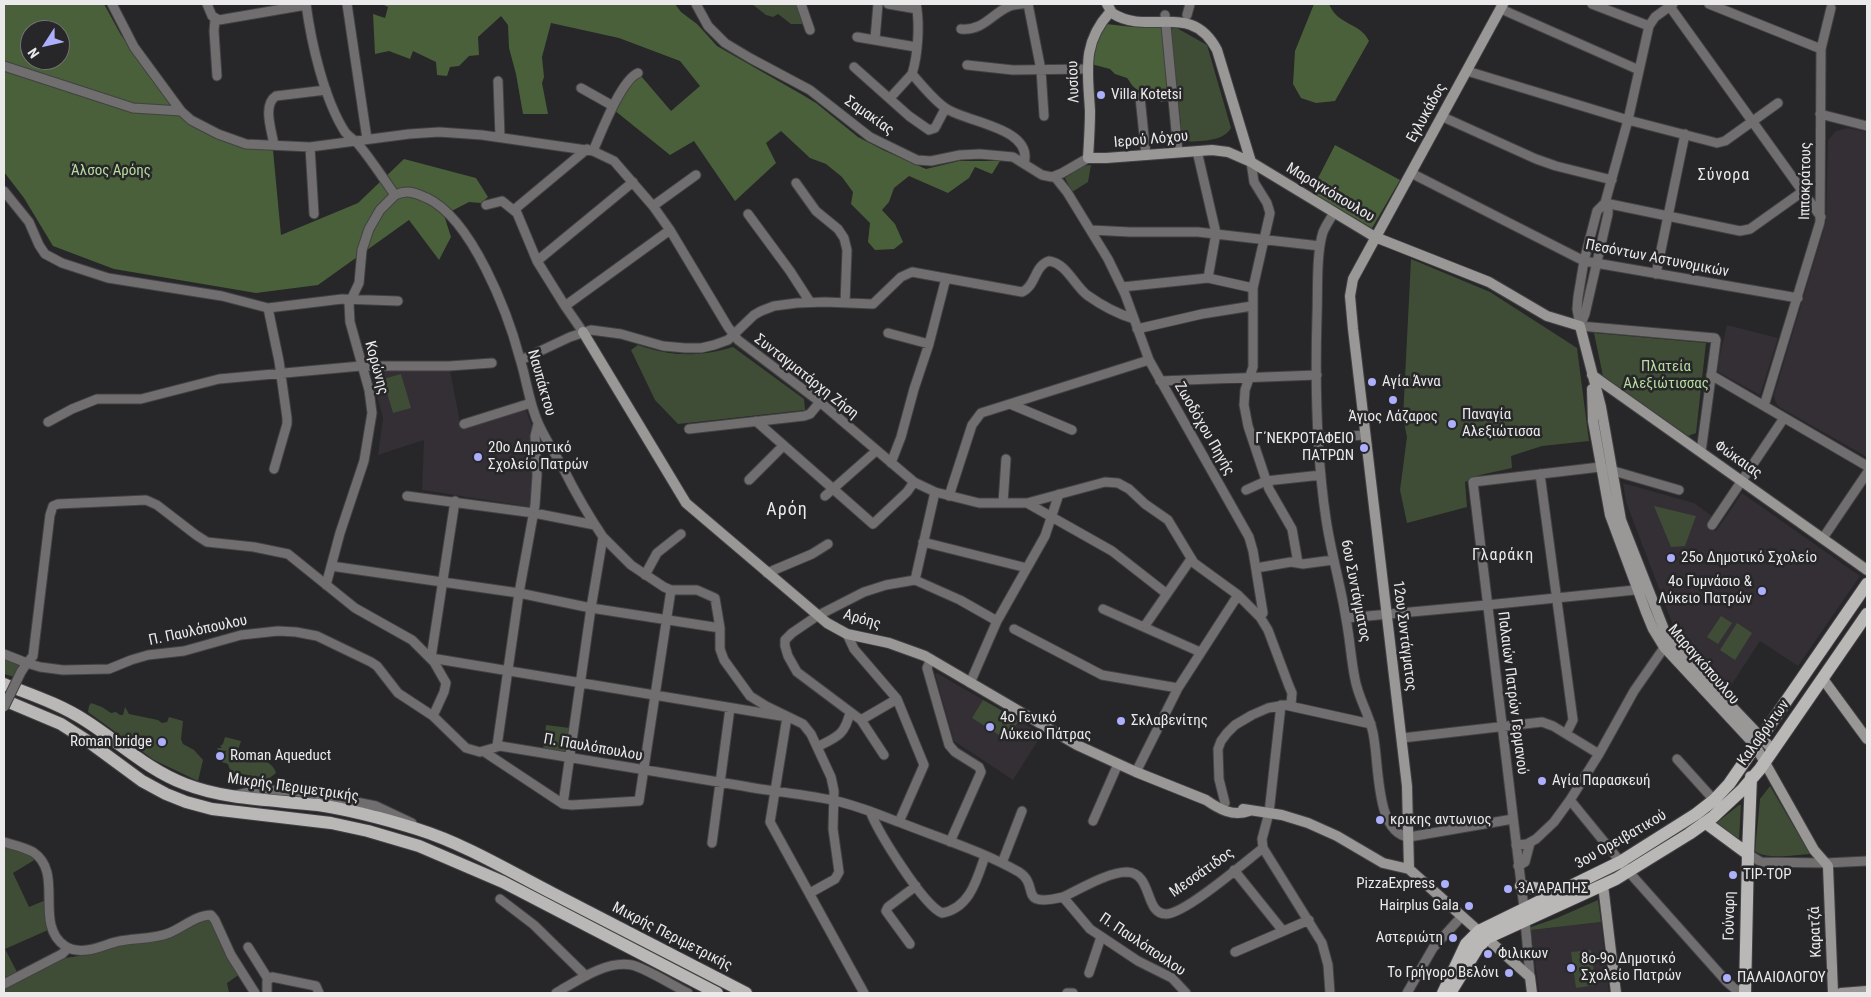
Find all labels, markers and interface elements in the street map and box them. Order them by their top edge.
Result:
north arrow [20,20,70,70]
text: N [25,45,43,61]
street label: Λυσίου [1064,60,1084,104]
street label: Εγλυκάδος [1403,80,1451,146]
place label: Villa Kotetsi [1111,86,1182,104]
marker: Villa Kotetsi [1095,89,1107,101]
street label: Σαμακίας [841,92,897,140]
street label: Ιερού Λόχου [1113,128,1189,152]
street label: Ιπποκράτους [1796,142,1816,220]
street label: Μαραγκόπουλου [1283,160,1377,226]
park label: Άλσος Αρόης [71,162,151,180]
district label: Σύνορα [1697,166,1751,186]
street label: Πεσόντων Αστυνομικών [1584,236,1730,282]
street label: Συνταγματάρχη Ζήση [750,331,862,423]
street label: Κορώνης [360,339,392,397]
street label: Ναυπάκτου [523,348,559,418]
park label: Πλατεία Αλεξιώτισσας [1623,358,1709,393]
place label: Αγία Άννα [1382,373,1441,391]
marker: Αγία Άννα [1366,376,1378,388]
street label: Ζωοδόχου Πηγής [1170,379,1238,479]
marker: Άγιος Λάζαρος [1387,394,1399,406]
place label: Παναγία Αλεξιώτισσα [1462,406,1540,441]
place label: Άγιος Λάζαρος [1348,408,1438,426]
marker: Παναγία Αλεξιώτισσα [1446,418,1458,430]
place label: Γ΄ΝΕΚΡΟΤΑΦΕΙΟ ΠΑΤΡΩΝ [1255,430,1354,465]
street label: Φώκαιας [1711,437,1765,483]
place label: 20ο Δημοτικό Σχολείο Πατρών [488,439,588,474]
marker: Γ΄ΝΕΚΡΟΤΑΦΕΙΟ ΠΑΤΡΩΝ [1358,442,1370,454]
marker: 20ο Δημοτικό Σχολείο Πατρών [472,451,484,463]
district label: Αρόη [766,499,808,521]
street label: 6ου Συντάγματος [1336,538,1374,644]
district label: Γλαράκη [1471,546,1535,566]
place label: 25ο Δημοτικό Σχολείο [1681,549,1817,567]
marker: 25ο Δημοτικό Σχολείο [1665,552,1677,564]
place label: 4ο Γυμνάσιο & Λύκειο Πατρών [1658,573,1752,608]
street label: 12ου Συντάγματος [1388,580,1420,692]
marker: 4ο Γυμνάσιο & Λύκειο Πατρών [1756,585,1768,597]
street label: Αρόης [841,606,883,634]
street label: Παλαιών Πατρών Γερμανού [1493,610,1531,776]
street label: Π. Παυλόπουλου [147,612,249,650]
street label: Μαραγκόπουλου [1663,621,1743,709]
street label: Καλαβρύτων [1734,697,1794,769]
place label: 4ο Γενικό Λύκειο Πάτρας [1000,709,1091,744]
place label: Σκλαβενίτης [1131,712,1208,730]
marker: Σκλαβενίτης [1115,715,1127,727]
marker: 4ο Γενικό Λύκειο Πάτρας [984,721,996,733]
street label: Π. Παυλόπουλου [542,730,644,766]
place label: Roman bridge [70,733,152,751]
marker: Roman bridge [156,736,168,748]
place label: Roman Aqueduct [230,747,331,765]
marker: Roman Aqueduct [214,750,226,762]
street label: Μικρής Περιμετρικής [226,770,360,806]
place label: Αγία Παρασκευή [1552,772,1651,790]
marker: Αγία Παρασκευή [1536,775,1548,787]
street label: 3ου Ορειβατικού [1572,807,1670,873]
place label: κρικης αντωνιος [1390,811,1492,829]
marker: κρικης αντωνιος [1374,814,1386,826]
street label: Μεσσάτιδος [1166,844,1238,902]
place label: TIP-TOP [1743,866,1792,884]
marker: TIP-TOP [1727,869,1739,881]
place label: PizzaExpress [1356,875,1435,893]
marker: PizzaExpress [1439,878,1451,890]
place label: 3Α ΑΡΑΠΗΣ [1518,880,1588,898]
marker: 3Α ΑΡΑΠΗΣ [1502,883,1514,895]
street label: Γούναρη [1721,891,1739,941]
place label: Hairplus Gala [1379,897,1459,915]
street label: Μικρής Περιμετρικής [609,899,735,975]
marker: Hairplus Gala [1463,900,1475,912]
street label: Καρατζά [1806,906,1826,958]
street label: Π. Παυλόπουλου [1095,910,1189,980]
place label: Αστεριώτη [1376,929,1443,947]
marker: Αστεριώτη [1447,932,1459,944]
place label: Φιλικων [1498,945,1548,963]
marker: Φιλικων [1482,948,1494,960]
place label: 8o-9ο Δημοτικό Σχολείο Πατρών [1581,950,1681,985]
marker: 8o-9ο Δημοτικό Σχολείο Πατρών [1565,962,1577,974]
place label: Το Γρήγορο Βελόνι [1387,964,1499,982]
marker: Το Γρήγορο Βελόνι [1503,967,1515,979]
place label: ΠΑΛΑΙΟΛΟΓΟΥ [1737,969,1826,987]
marker: ΠΑΛΑΙΟΛΟΓΟΥ [1721,972,1733,984]

